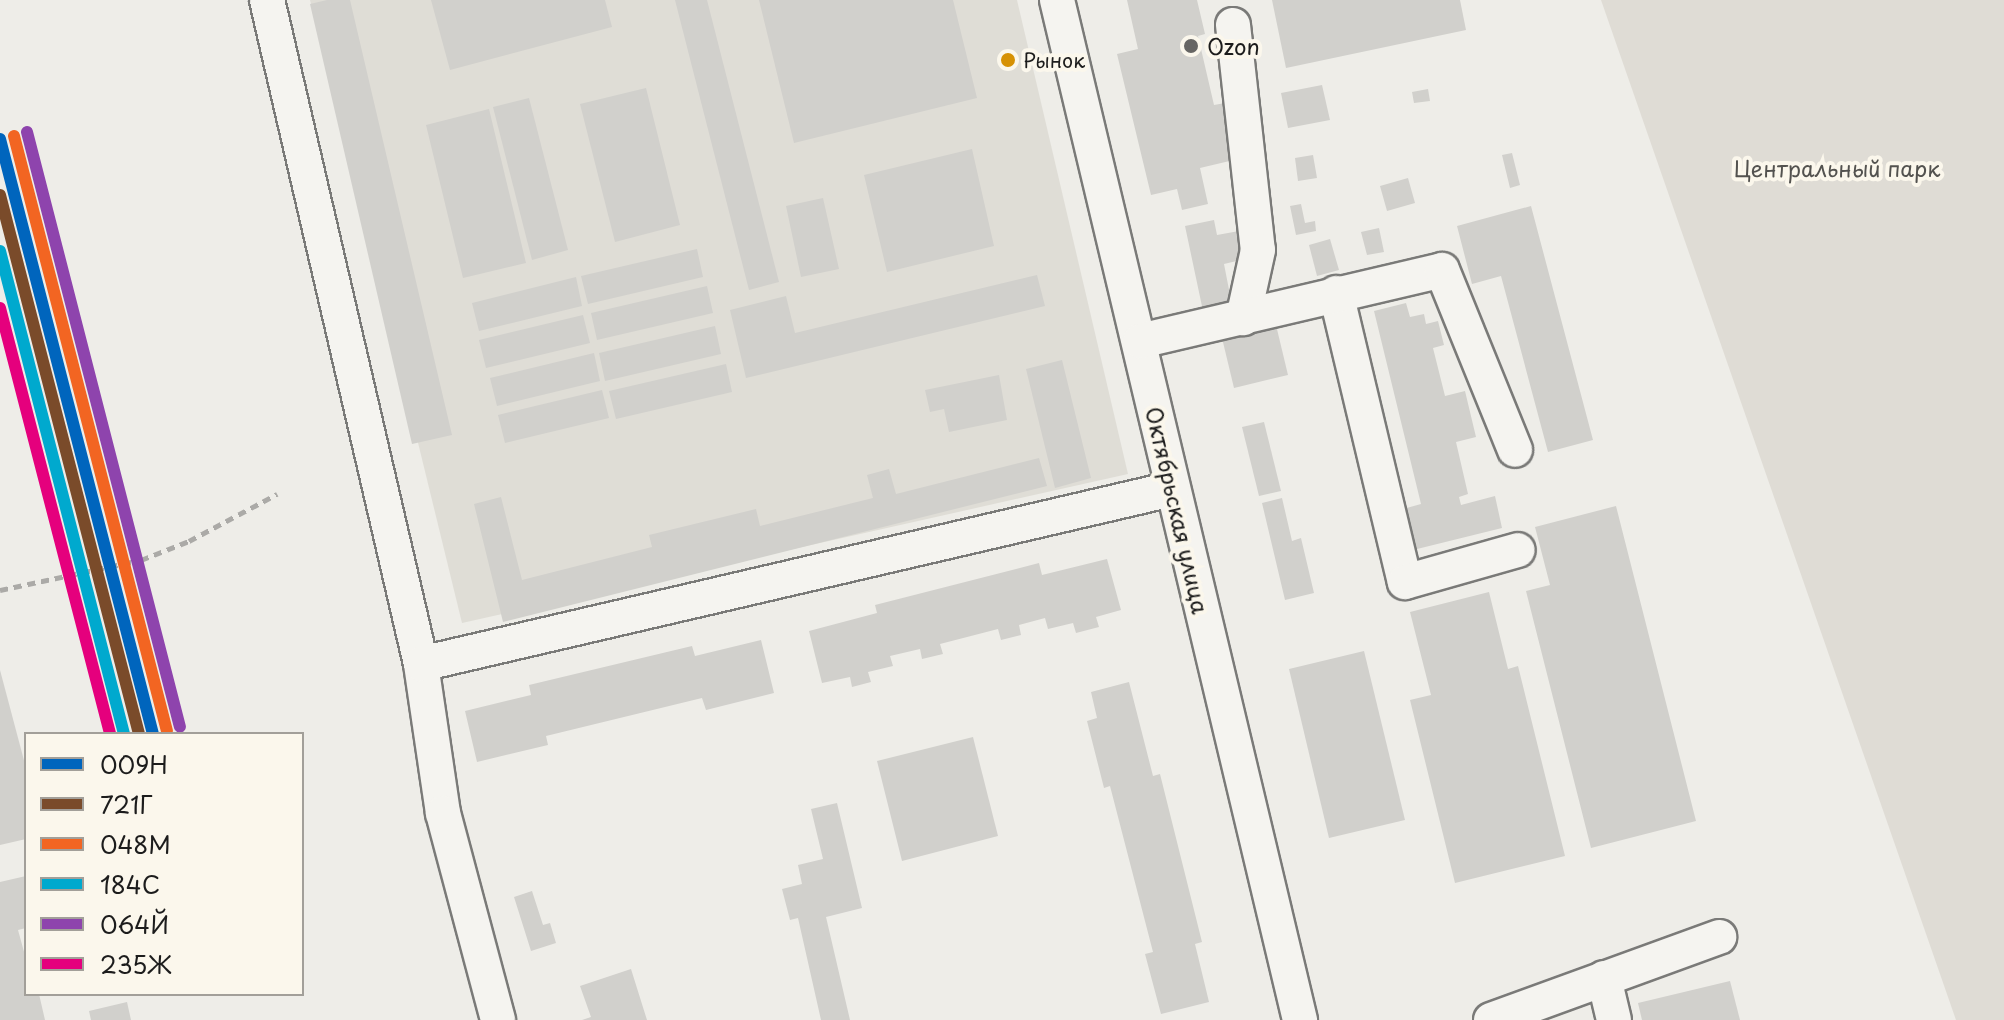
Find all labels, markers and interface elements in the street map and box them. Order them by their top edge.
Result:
place label: Ozon [1207,33,1260,59]
marker: Ozon [1182,37,1200,55]
place label: Рынок [1023,48,1085,72]
marker: Рынок [1000,52,1016,68]
park label: Центральный парк [1733,155,1941,181]
street label: Октябрьская улица [1141,403,1215,617]
legend [24,732,304,996]
text: 009Н [100,746,168,782]
text: 721Г [100,786,152,822]
text: 048М [100,826,171,862]
text: 184С [100,866,160,902]
text: 064Й [100,906,169,942]
text: 235Ж [100,946,171,982]

